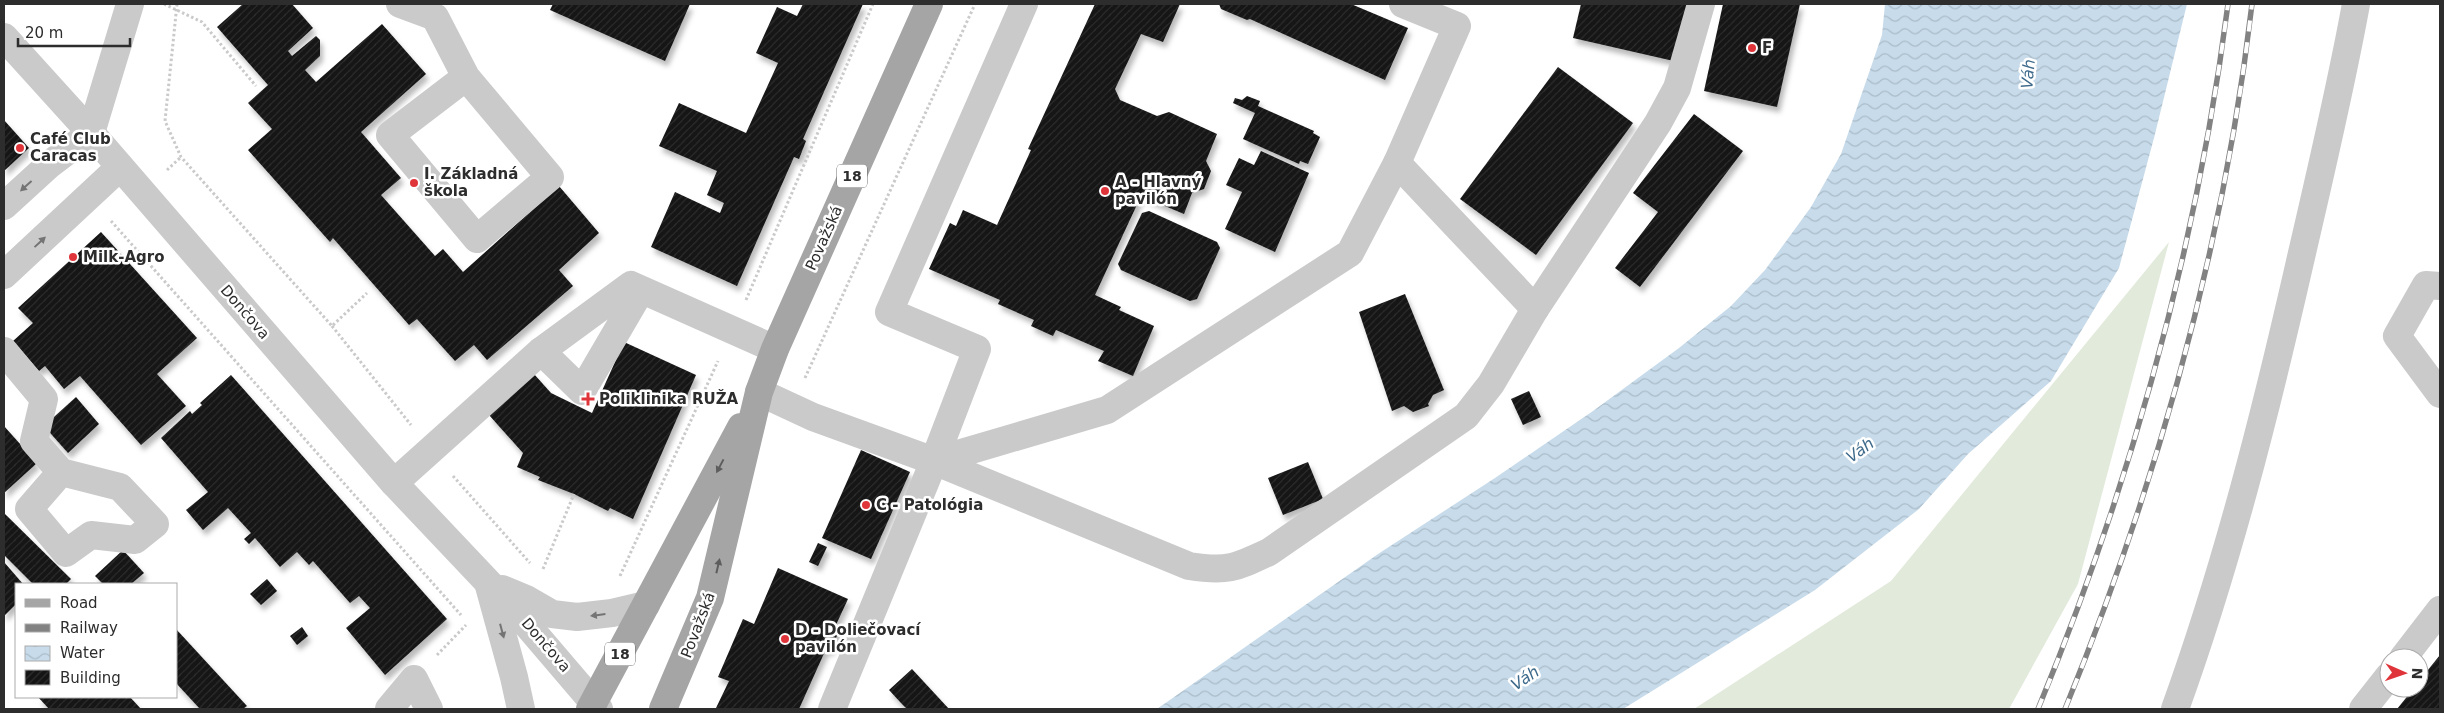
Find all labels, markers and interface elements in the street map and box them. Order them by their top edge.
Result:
scale bar [18,15,130,47]
text: 20 m [25,24,63,42]
place label: F [1762,39,1772,57]
marker: F [1746,42,1758,54]
water label: Váh [2017,58,2039,90]
place label: Café Club Caracas [30,130,111,165]
marker: Café Club Caracas [14,142,26,154]
place label: I. Základná škola [424,165,518,200]
road number: 18 [837,165,867,188]
place label: A - Hlavný pavilón [1115,173,1202,208]
marker: I. Základná škola [408,177,420,189]
one-way arrow [20,180,33,191]
marker: A - Hlavný pavilón [1099,185,1111,197]
street label: Považská [802,203,846,273]
one-way arrow [33,236,45,248]
place label: Milk-Agro [83,248,164,266]
marker: Milk-Agro [67,251,79,263]
street label: Dončova [217,281,273,343]
place label: Poliklinika RUŽA [599,389,739,408]
marker: Poliklinika RUŽA [581,392,595,406]
water label: Váh [1842,434,1878,466]
one-way arrow [716,459,724,473]
place label: C - Patológia [876,496,983,514]
marker: C - Patológia [860,499,872,511]
one-way arrow [714,559,722,574]
legend [15,583,178,698]
street label: Považská [677,590,719,660]
text: Road [60,594,98,612]
one-way arrow [590,611,606,619]
street label: Dončova [518,614,574,676]
text: Railway [60,619,118,637]
place label: D - Doliečovací pavilón [795,621,921,656]
one-way arrow [498,624,506,639]
marker: D - Doliečovací pavilón [779,633,791,645]
road number: 18 [605,642,635,666]
text: Water [60,644,105,662]
north arrow [2379,648,2429,698]
water label: Váh [1507,662,1543,694]
text: N [2409,667,2425,680]
text: Building [60,669,121,687]

